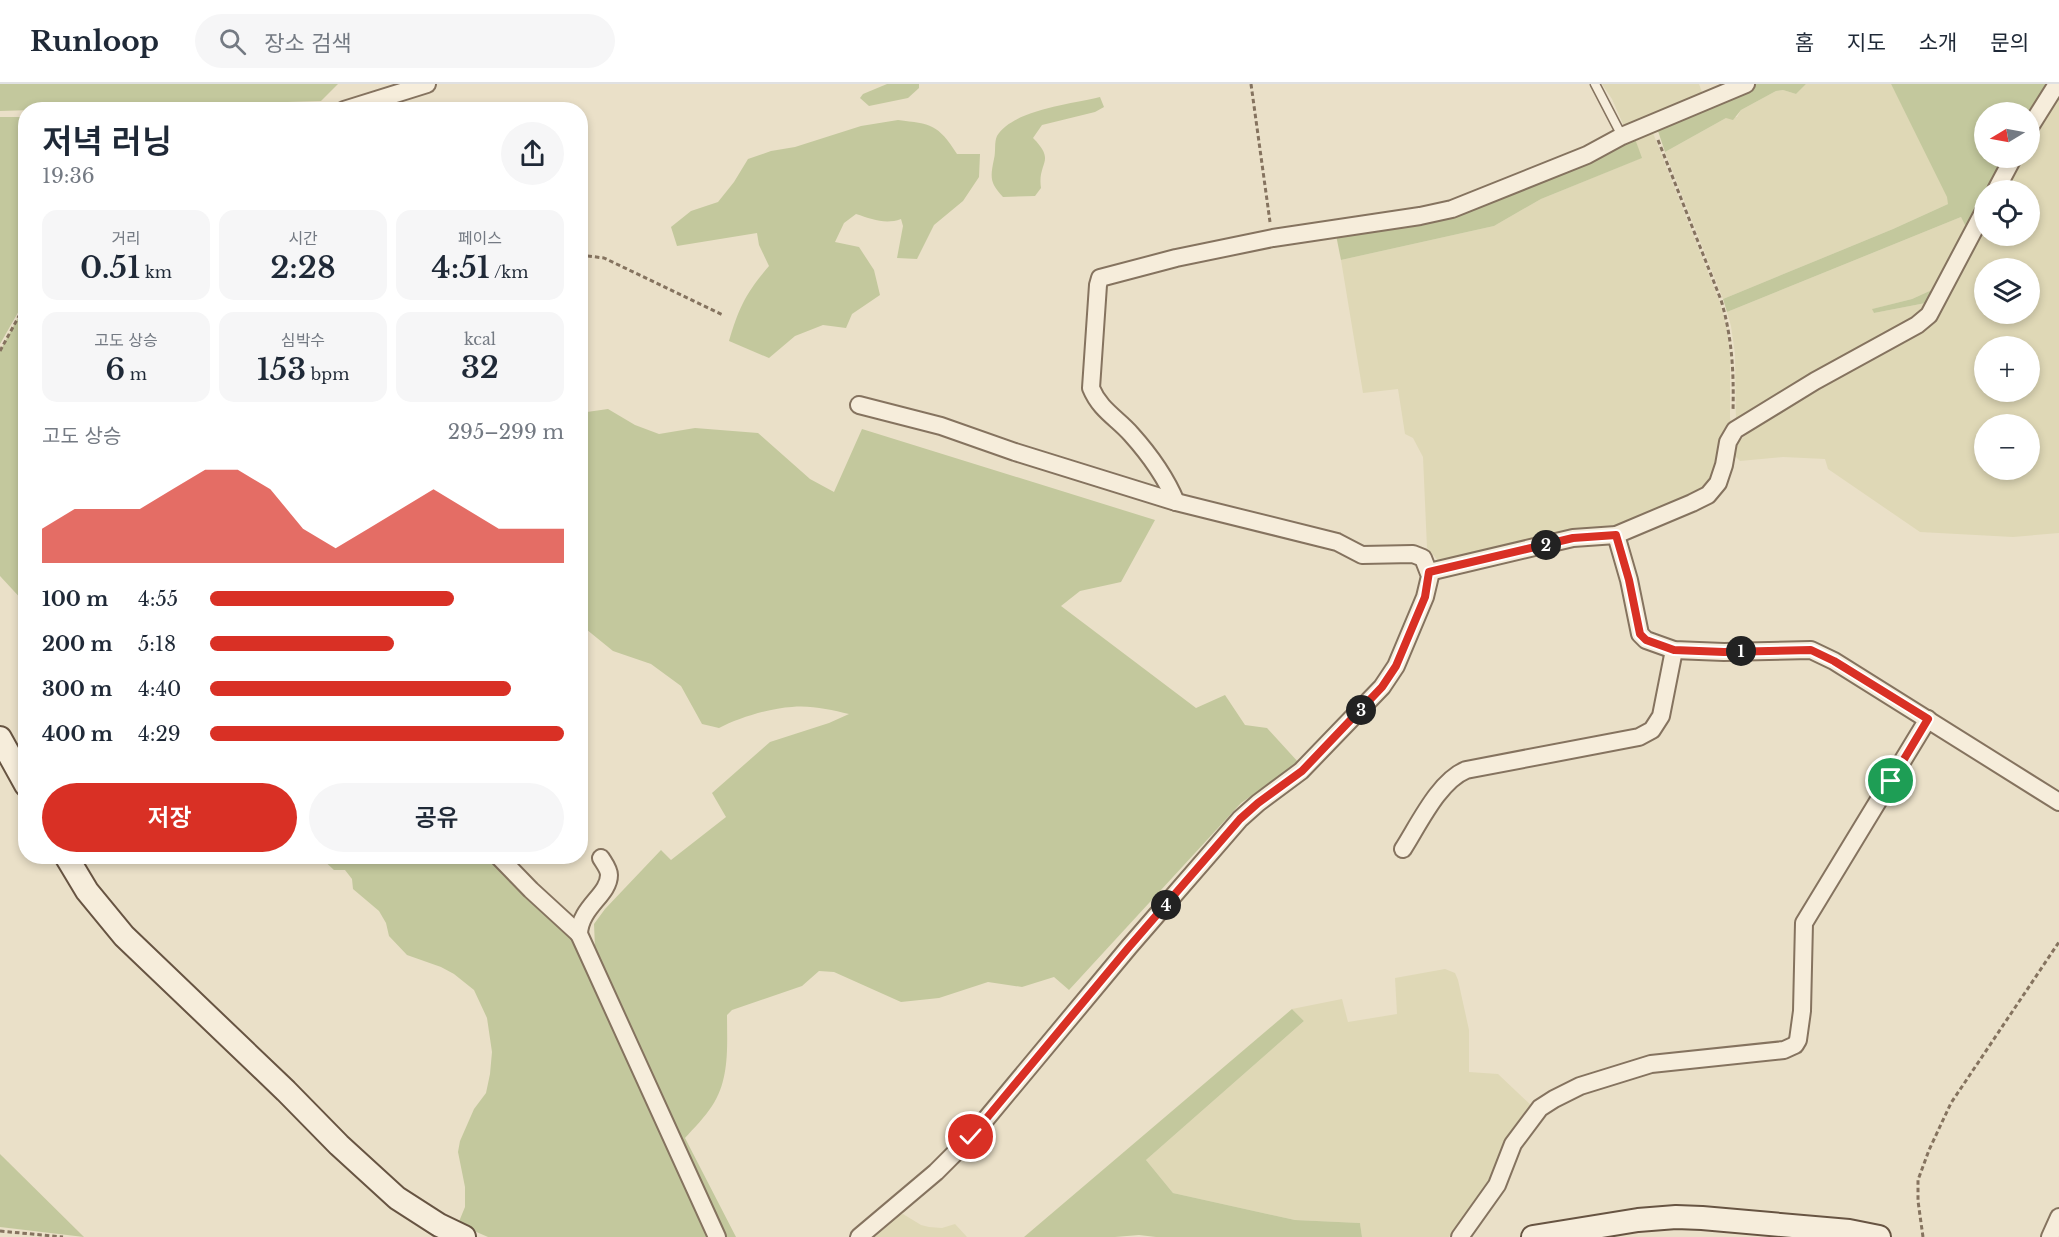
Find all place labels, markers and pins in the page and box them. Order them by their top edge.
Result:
pin: 2 [1531,530,1561,560]
pin: 1 [1726,636,1756,666]
pin: 3 [1346,695,1376,725]
pin [1865,755,1916,806]
pin: 4 [1151,890,1181,920]
pin [945,1111,996,1162]

